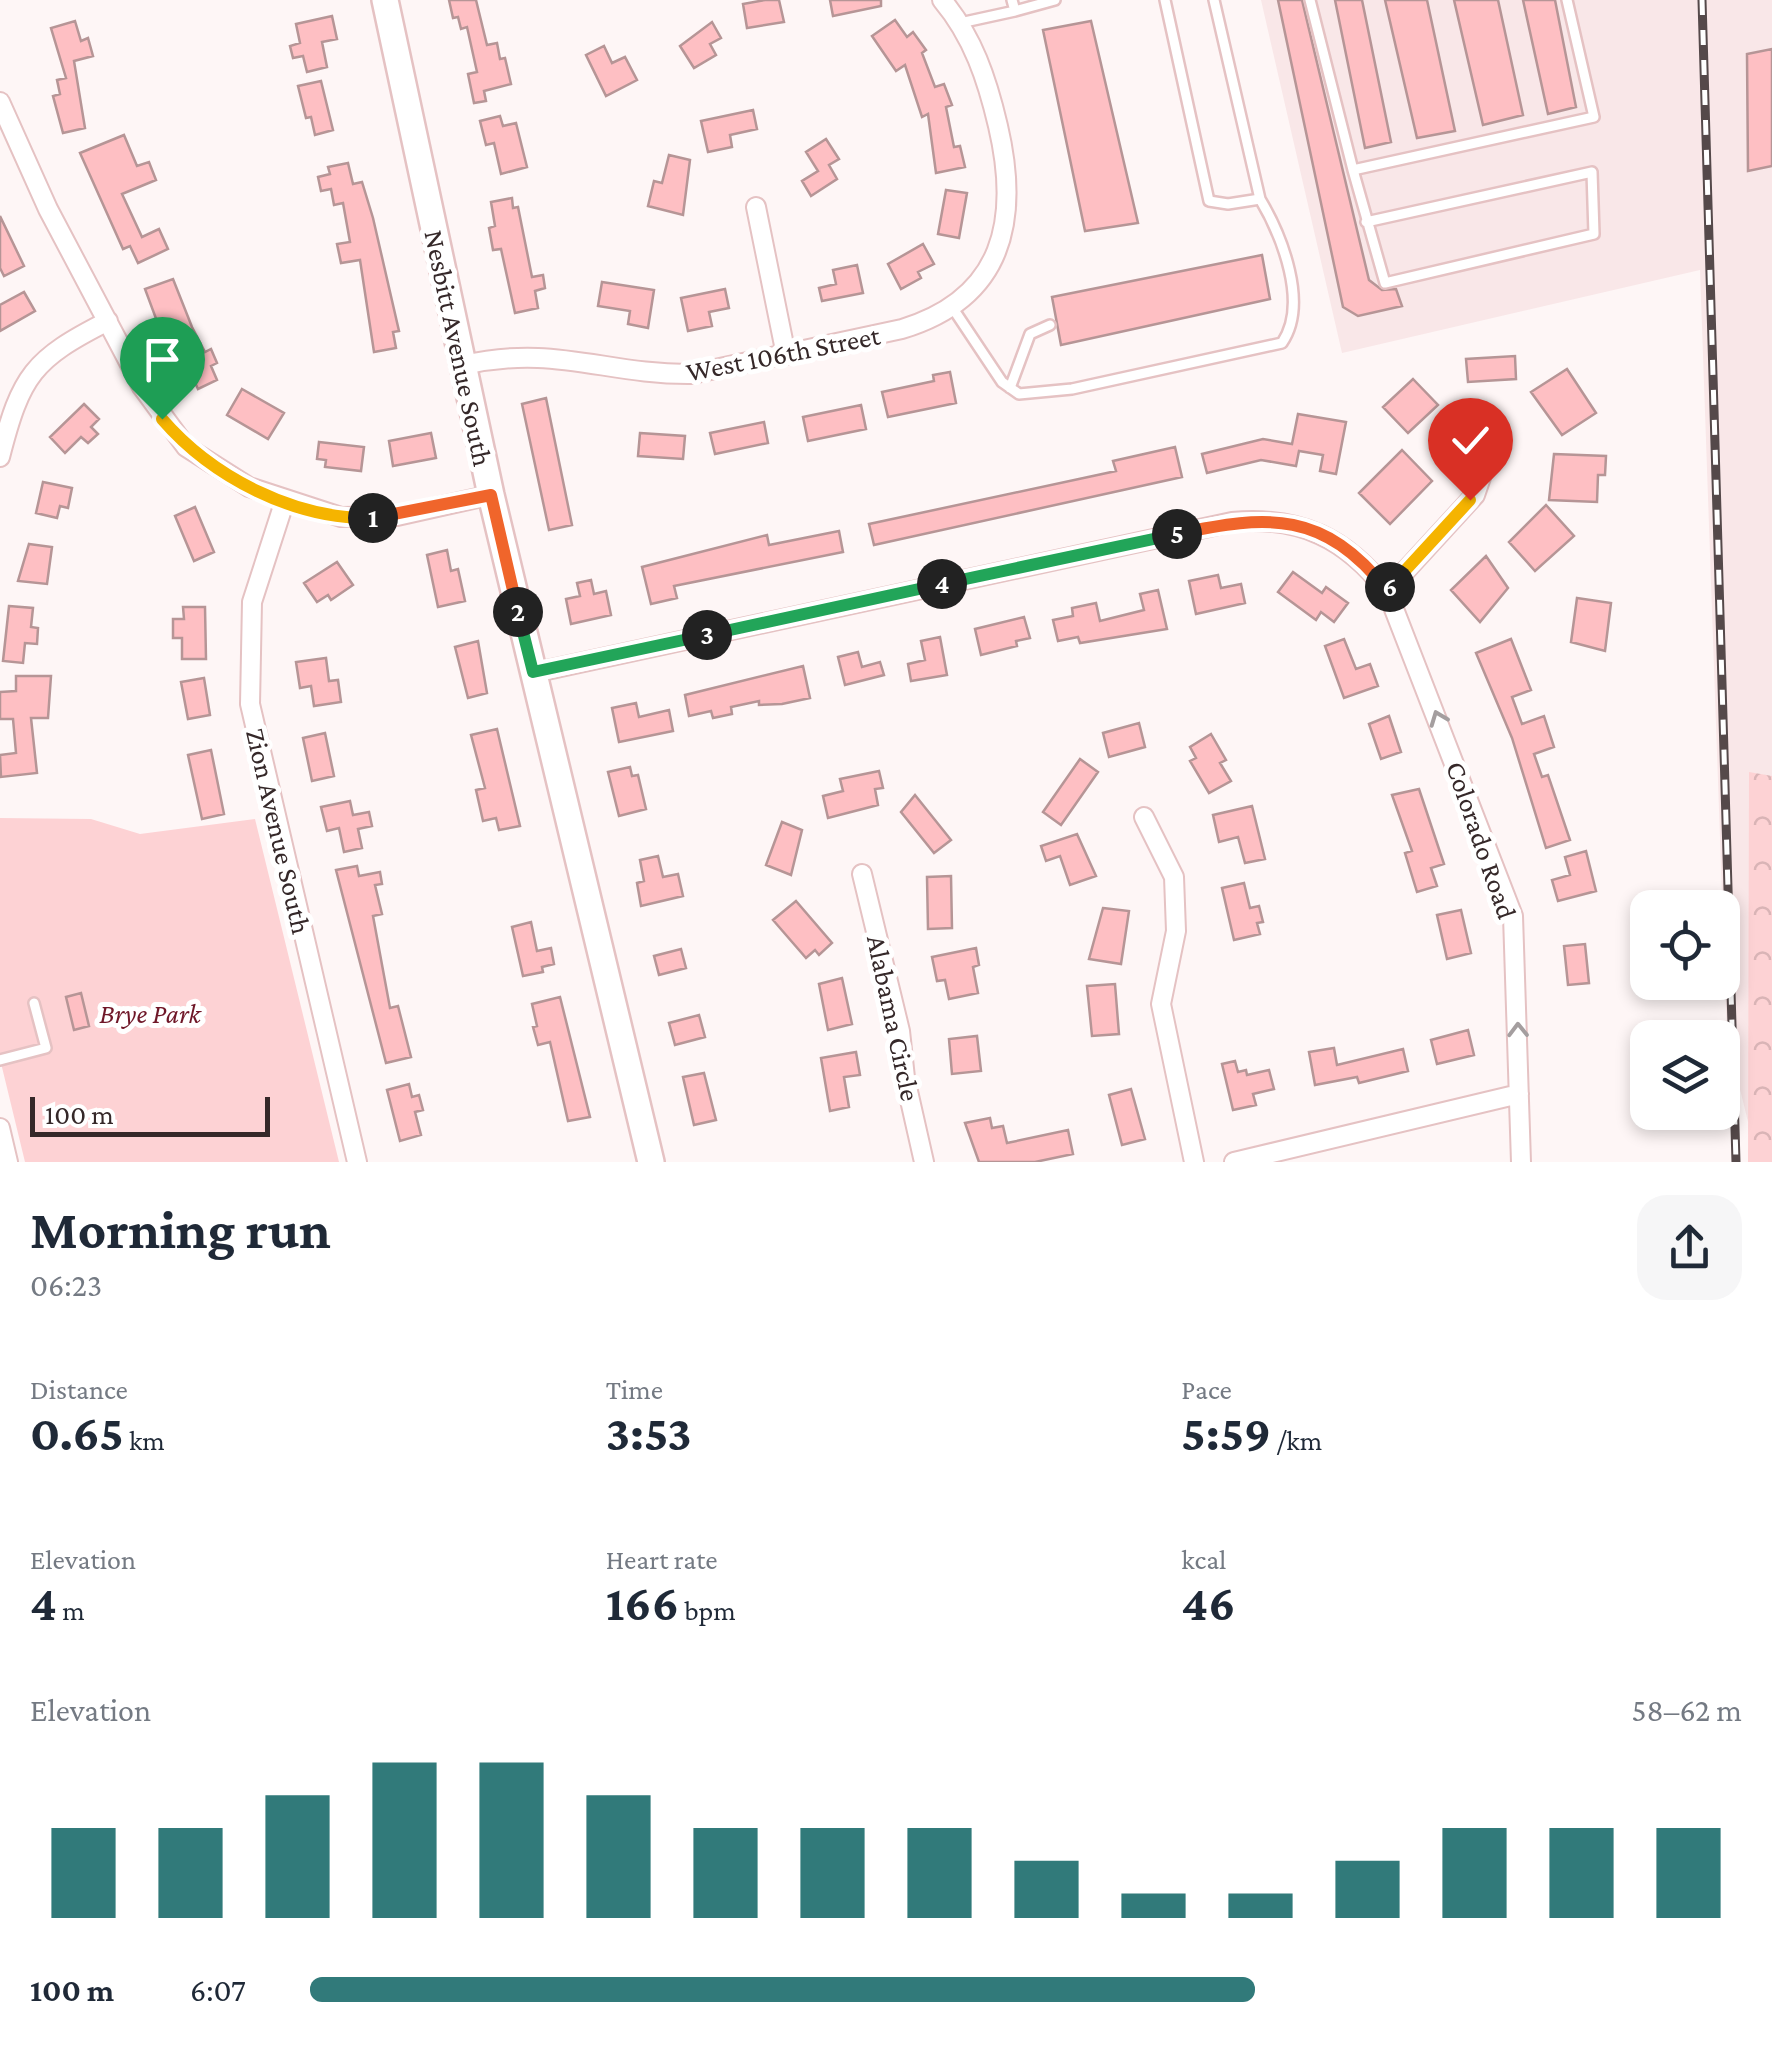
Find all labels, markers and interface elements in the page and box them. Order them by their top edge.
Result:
street label: Nesbitt Avenue South [418,227,499,469]
pin [120,317,205,420]
street label: West 106th Street [684,319,883,387]
icon: arrive [135,332,190,387]
pin [1428,398,1513,501]
icon: check [1443,413,1498,468]
pin: 1 [348,493,398,543]
text: 1 [368,502,378,533]
pin: 5 [1152,509,1202,559]
text: 5 [1170,518,1184,549]
pin: 4 [917,559,967,609]
pin: 6 [1365,562,1415,612]
text: 4 [934,568,950,599]
text: 6 [1382,571,1398,602]
pin: 2 [493,587,543,637]
text: 2 [511,596,525,627]
pin: 3 [682,610,732,660]
text: 3 [700,619,714,650]
one-way arrow [1429,711,1450,728]
street label: Zion Avenue South [240,725,317,937]
street label: Colorado Road [1440,757,1523,923]
map controls [1630,890,1740,1130]
button: locate [1630,890,1740,1000]
street label: Alabama Circle [861,932,926,1104]
park label: Brye Park [99,998,203,1029]
button: layers [1630,1020,1740,1130]
one-way arrow [1507,1021,1528,1037]
scale bar [30,1092,270,1136]
text: 100 m [45,1099,114,1130]
button: share [1637,1195,1742,1300]
text: Morning run [30,1199,331,1260]
text: 06:23 [30,1267,102,1303]
text: Distance [30,1374,128,1405]
text: Time [606,1374,663,1405]
text: Pace [1181,1374,1232,1405]
text: 0.65 [30,1405,124,1461]
text: 3:53 [606,1405,692,1461]
text: 5:59 [1181,1405,1271,1461]
text: km [124,1425,165,1456]
text: /km [1271,1425,1322,1456]
text: Elevation [30,1544,136,1575]
text: Heart rate [606,1544,718,1575]
text: kcal [1181,1544,1226,1575]
text: 4 [30,1575,57,1631]
text: 166 [606,1575,679,1631]
text: 46 [1181,1575,1236,1631]
text: m [57,1595,85,1626]
text: bpm [679,1595,736,1626]
text: Elevation [30,1692,151,1728]
text: 58–62 m [1631,1692,1742,1728]
text: 100 m [30,1972,114,2008]
text: 6:07 [190,1972,246,2008]

